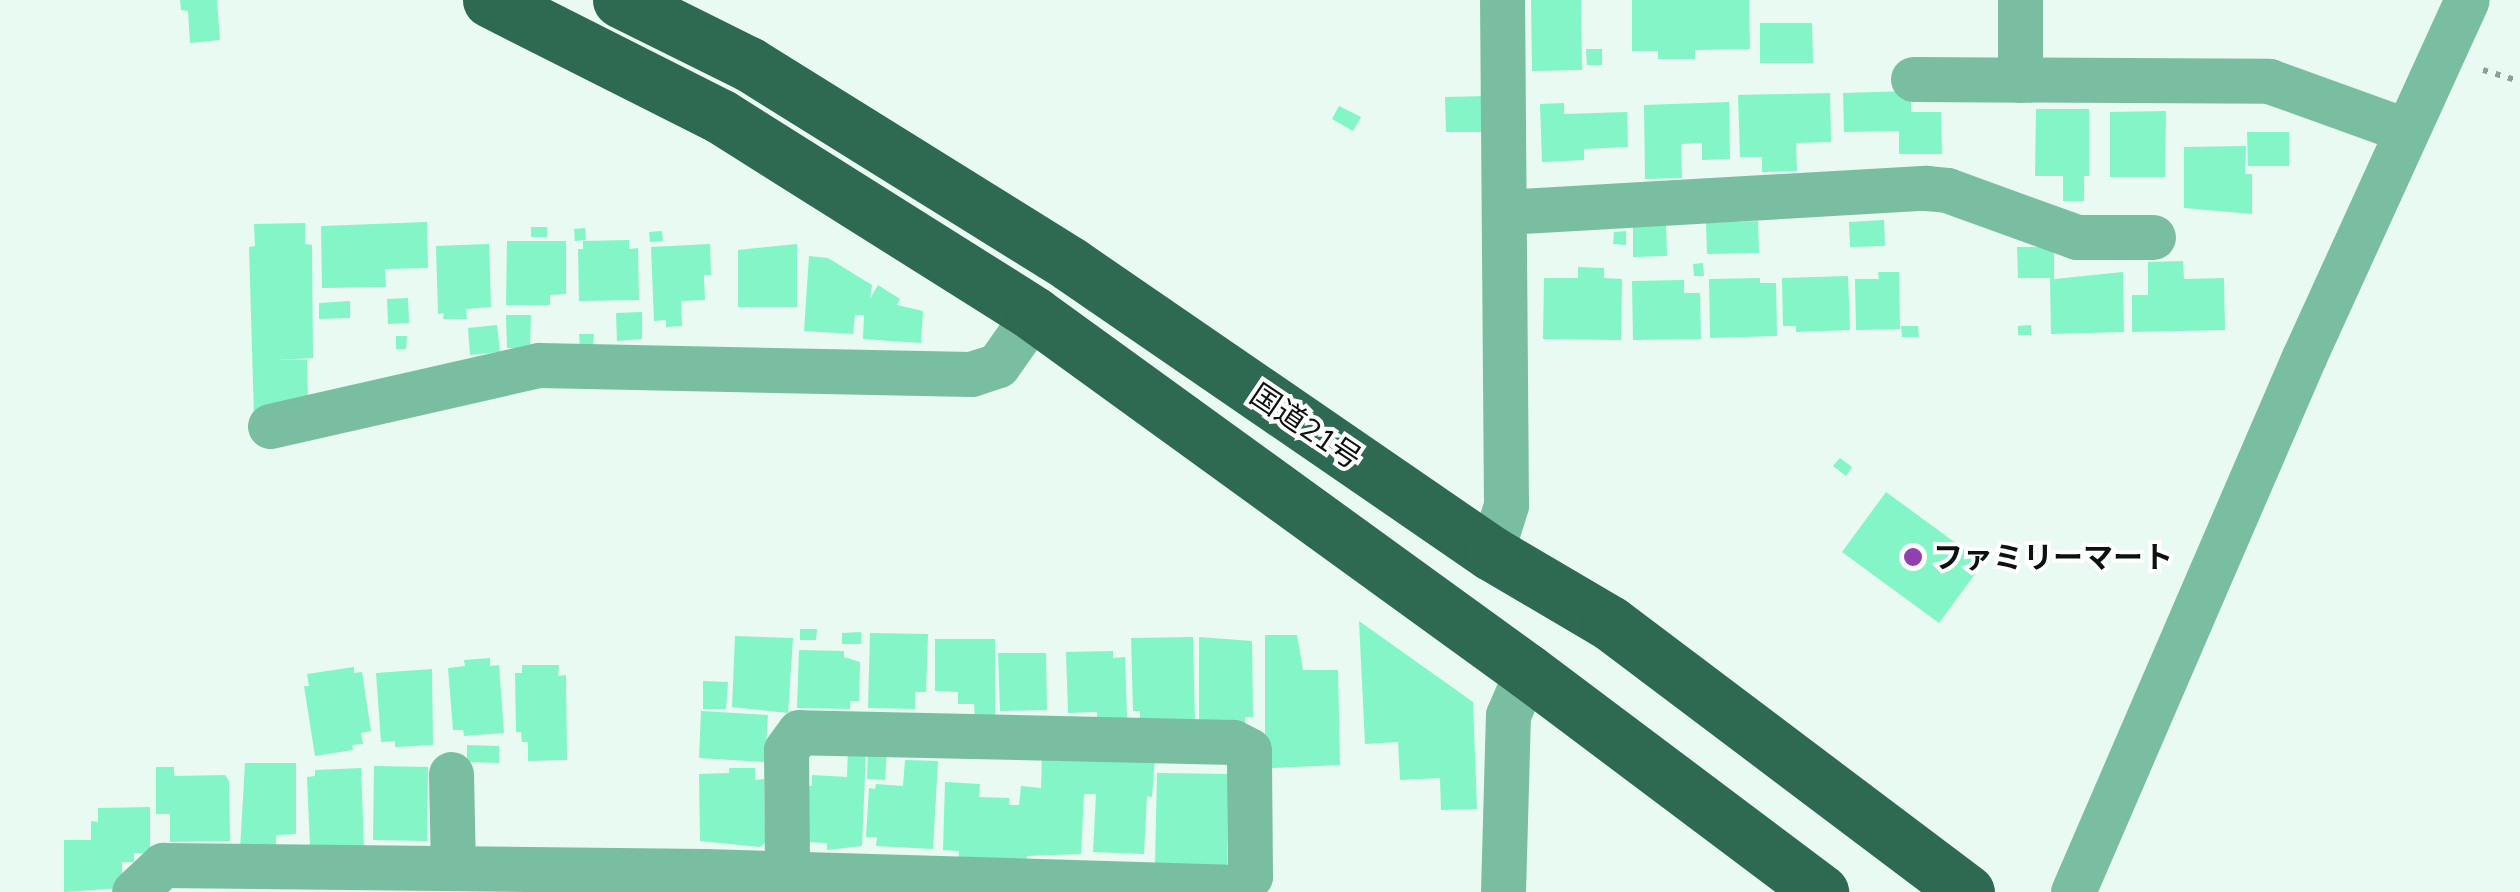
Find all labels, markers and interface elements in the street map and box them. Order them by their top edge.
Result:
street label: 国道21号 [1244,376,1368,476]
place label: ファミリーマート [1933,539,2173,575]
marker: ファミリーマート [1902,546,1924,568]

